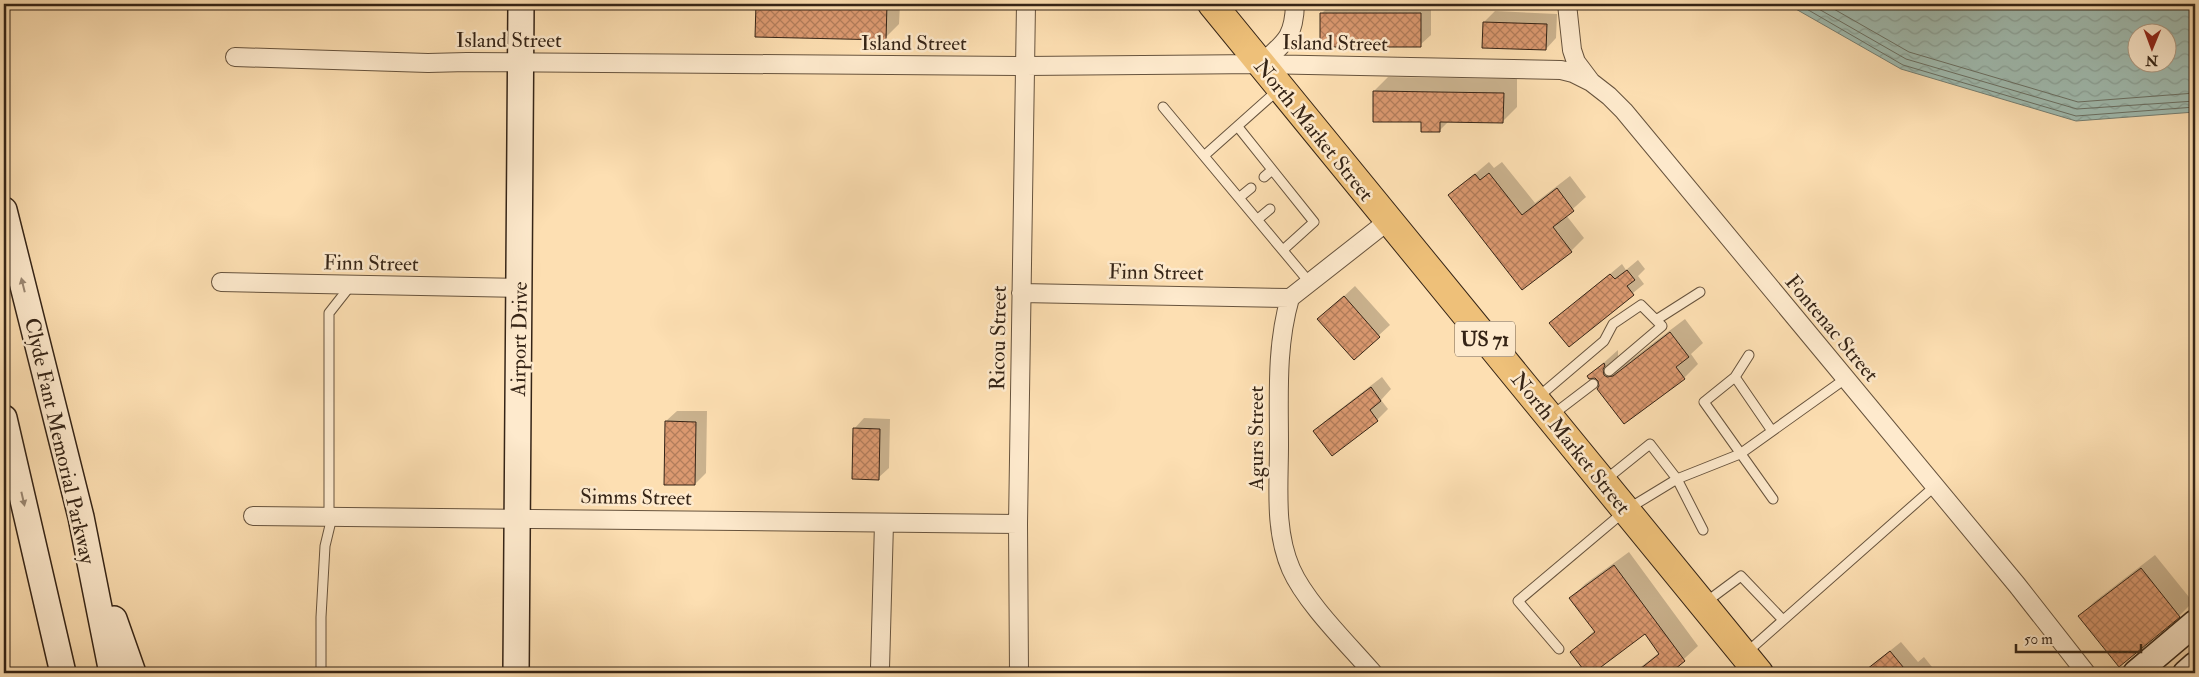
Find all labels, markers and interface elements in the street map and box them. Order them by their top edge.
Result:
north arrow [2126,22,2176,72]
street label: Island Street [456,27,562,54]
street label: Island Street [1282,29,1388,58]
street label: Island Street [861,30,967,57]
text: N [2145,52,2159,69]
street label: North Market Street [1248,54,1379,207]
street label: Finn Street [323,249,419,278]
street label: Finn Street [1108,258,1204,287]
street label: Fontenac Street [1779,269,1885,388]
one-way arrow [19,277,27,292]
street label: Airport Drive [505,281,534,398]
street label: Ricou Street [984,285,1013,391]
street label: Clyde Fant Memorial Parkway [18,315,101,568]
road number: US 71 [1455,322,1515,356]
street label: North Market Street [1505,367,1636,520]
street label: Agurs Street [1243,385,1270,491]
street label: Simms Street [580,483,692,512]
one-way arrow [19,492,27,507]
scale bar [2016,622,2142,654]
text: 50 m [2024,630,2053,649]

